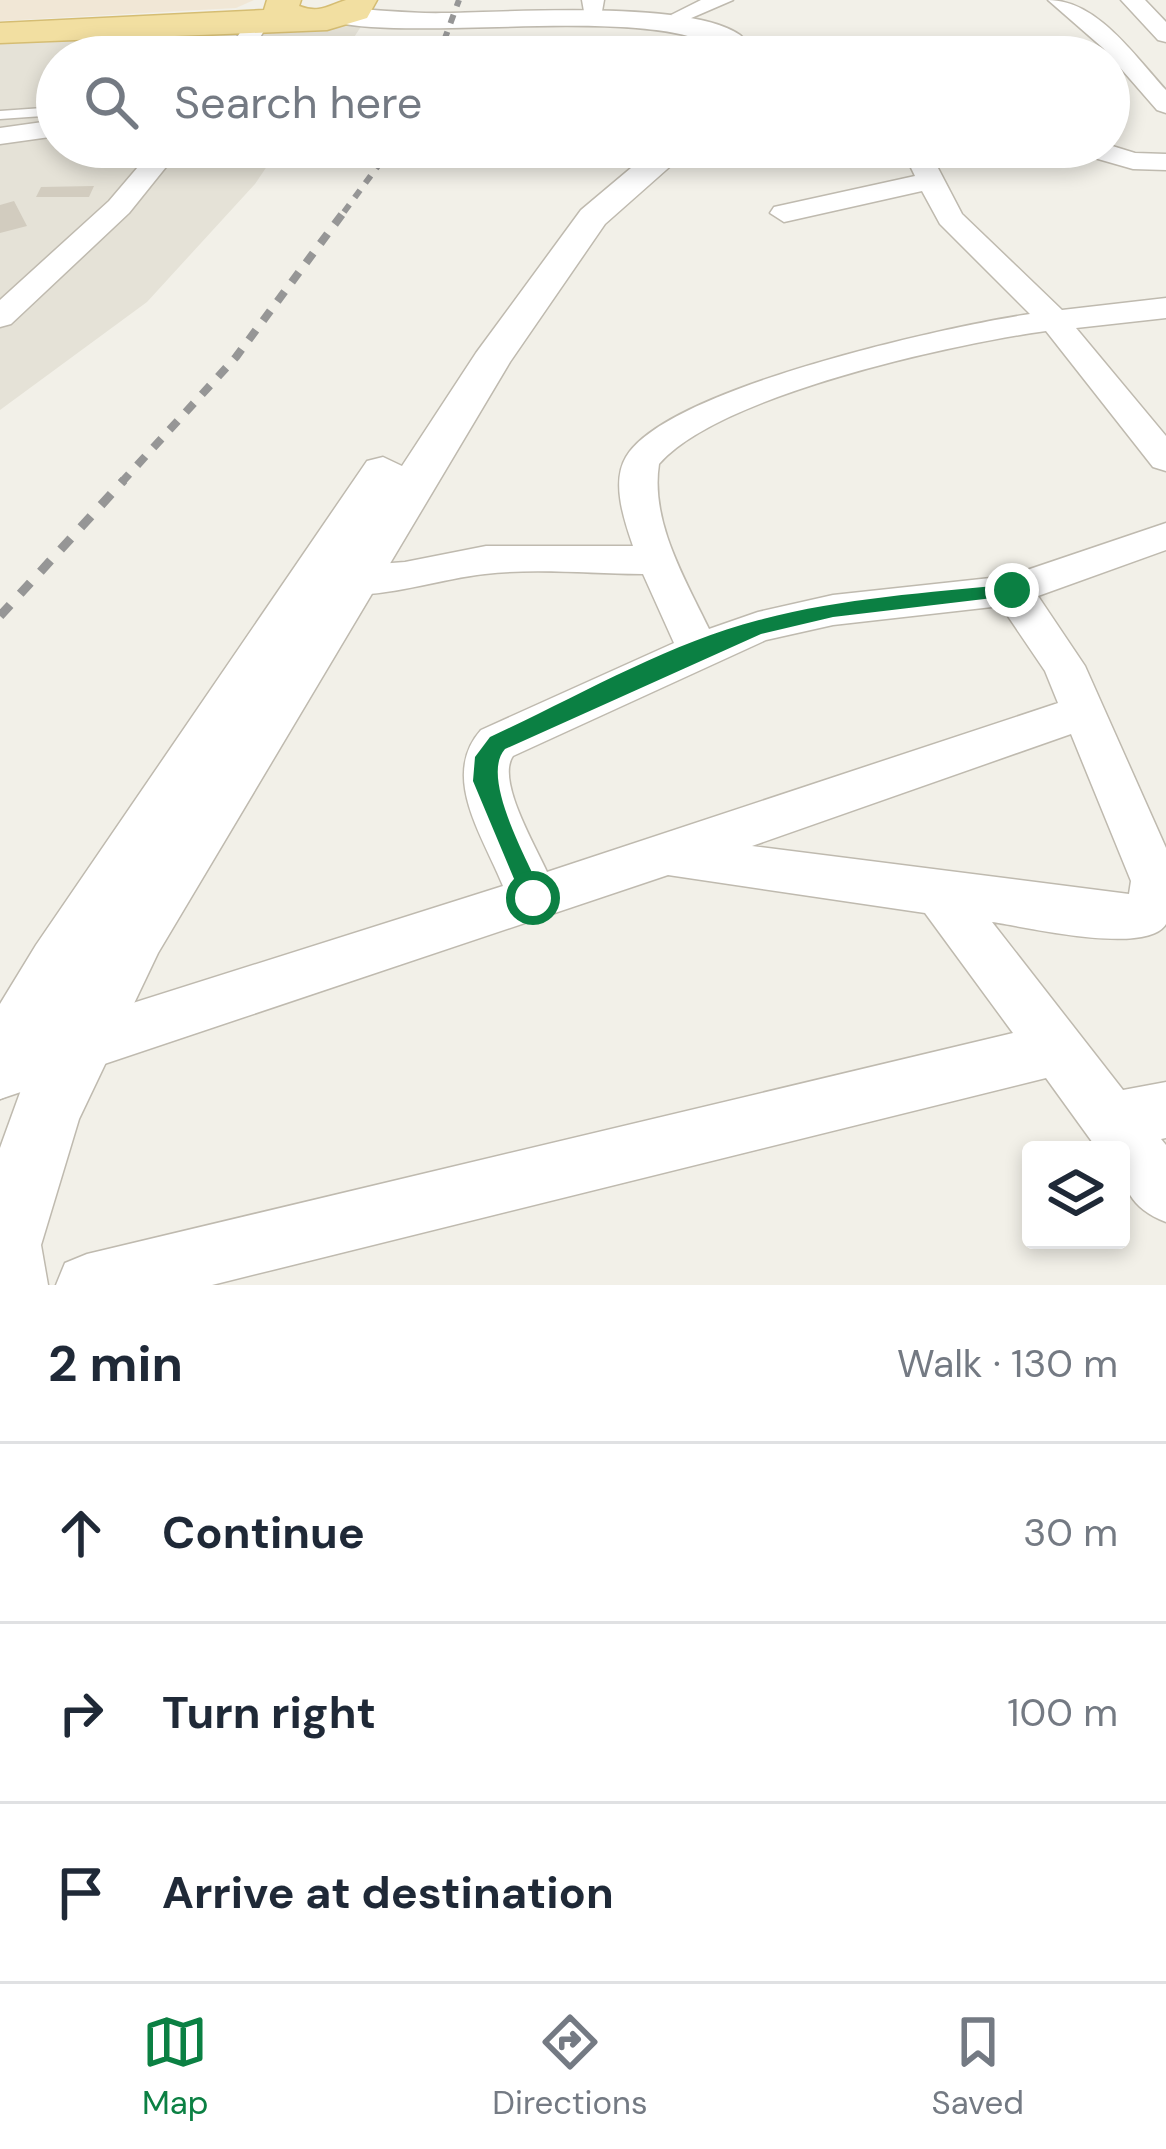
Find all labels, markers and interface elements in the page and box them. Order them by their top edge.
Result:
search box [36,36,1130,168]
icon: search [78,69,144,135]
text: Search here [174,73,422,132]
route end [985,563,1039,617]
route start [506,871,560,925]
map controls [1022,1141,1130,1249]
button: layers [1022,1141,1130,1249]
text: 2 min [48,1330,183,1397]
text: Walk · 130 m [897,1338,1118,1389]
icon: ahead [48,1500,114,1566]
text: Continue [162,1503,365,1562]
text: 30 m [1023,1507,1118,1558]
icon: right [48,1680,114,1746]
text: Turn right [162,1683,376,1742]
text: 100 m [1007,1687,1118,1738]
icon: arrive [48,1860,114,1926]
text: Arrive at destination [162,1863,614,1922]
tab: Map [142,2009,208,2124]
tab: Directions [492,2009,648,2124]
tab: Saved [932,2009,1024,2124]

